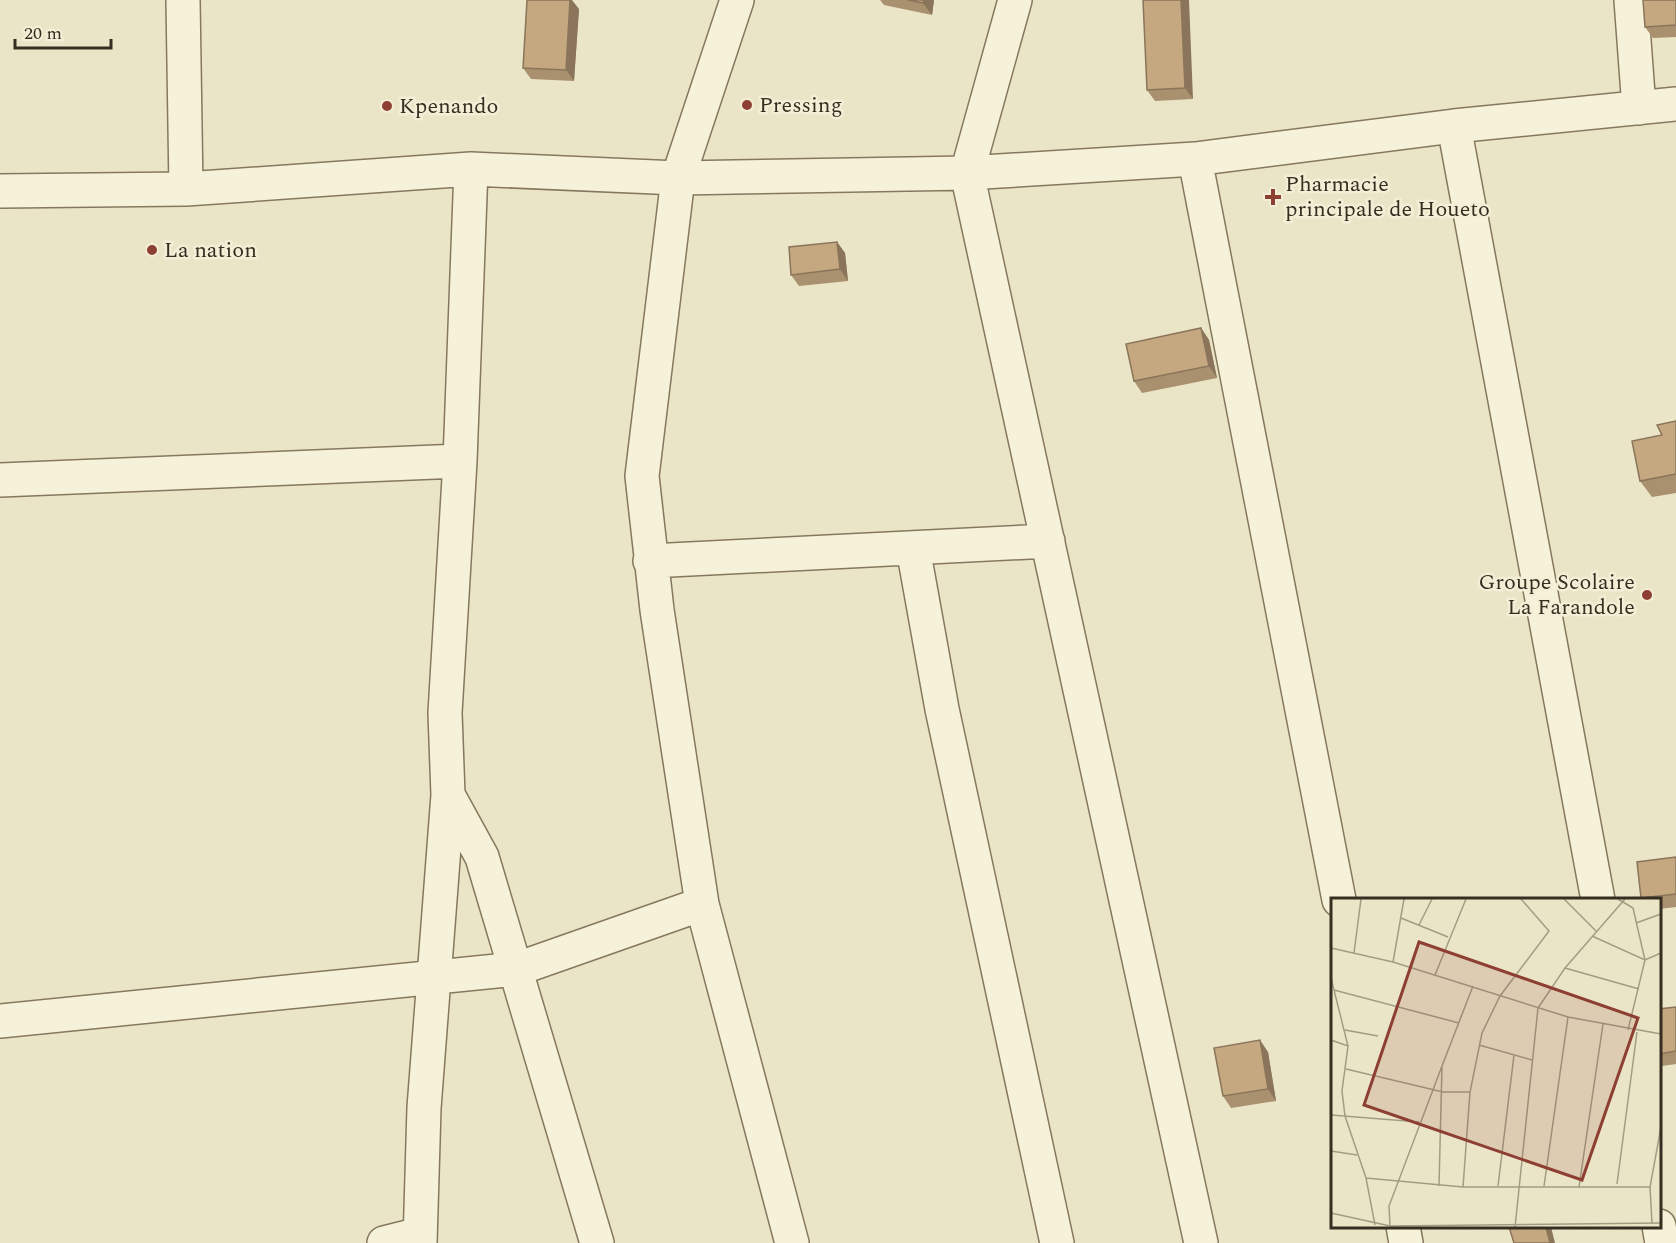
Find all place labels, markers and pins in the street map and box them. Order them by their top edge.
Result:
place label: Pressing [759,89,843,122]
place label: Kpenando [399,90,498,123]
marker: Pressing [740,98,754,112]
marker: Kpenando [380,99,394,113]
place label: Pharmacie principale de Houeto [1285,168,1490,226]
marker: Pharmacie principale de Houeto [1266,190,1280,204]
place label: La nation [164,234,257,267]
marker: La nation [145,243,159,257]
place label: Groupe Scolaire La Farandole [1478,566,1635,624]
marker: Groupe Scolaire La Farandole [1640,588,1654,602]

